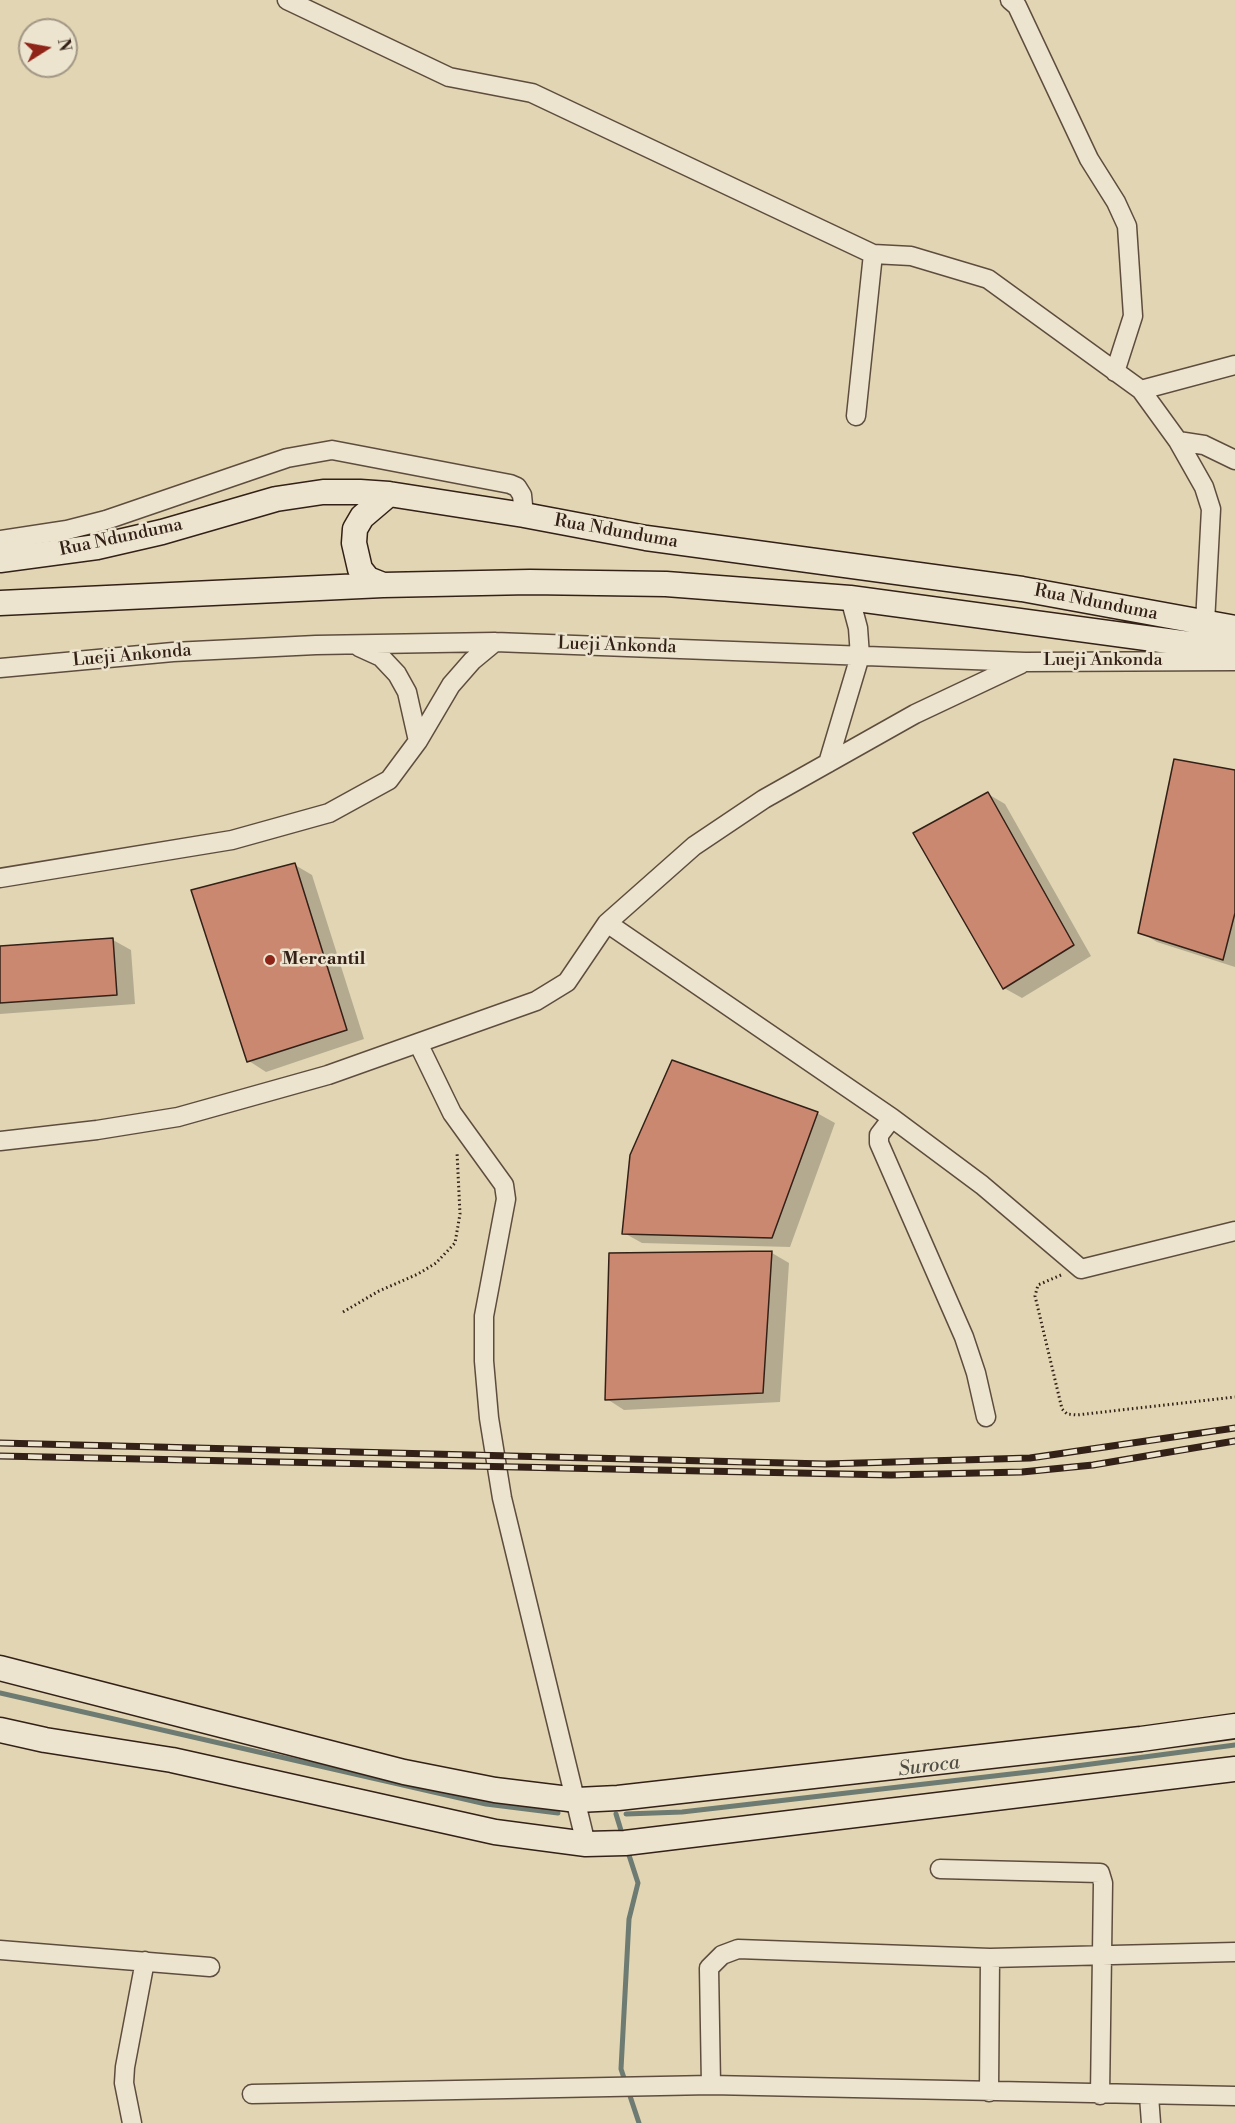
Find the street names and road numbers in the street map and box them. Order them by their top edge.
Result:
street label: Rua Ndunduma [552,510,680,554]
street label: Rua Ndunduma [57,514,185,562]
street label: Rua Ndunduma [1032,580,1160,626]
street label: Lueji Ankonda [557,633,677,659]
street label: Lueji Ankonda [72,640,192,672]
street label: Lueji Ankonda [1043,650,1163,672]

